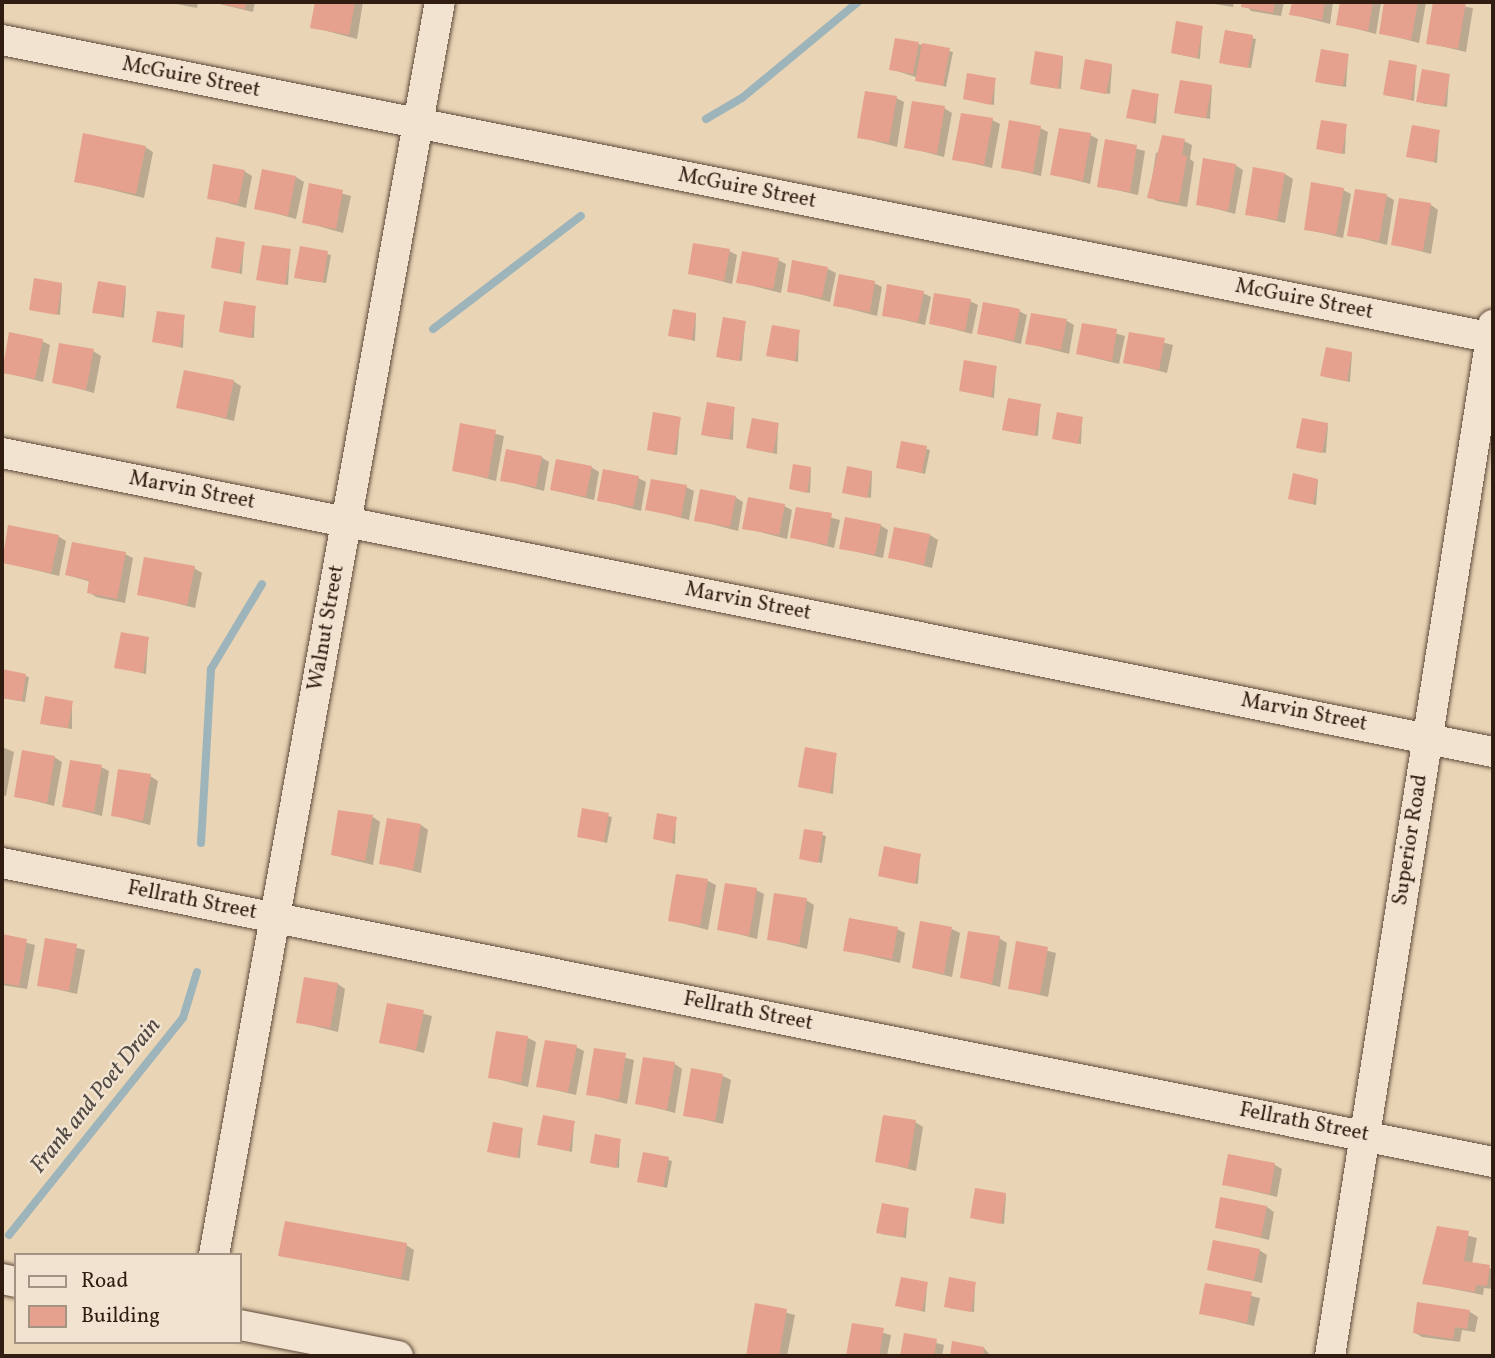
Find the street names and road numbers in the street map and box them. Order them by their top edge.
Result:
street label: McGuire Street [120,52,262,104]
street label: McGuire Street [676,163,818,215]
street label: McGuire Street [1233,274,1375,326]
street label: Marvin Street [127,466,257,516]
street label: Walnut Street [304,563,350,693]
street label: Marvin Street [683,577,813,627]
street label: Marvin Street [1239,688,1369,738]
street label: Superior Road [1388,773,1434,907]
street label: Fellrath Street [125,876,259,926]
street label: Fellrath Street [681,987,815,1037]
street label: Fellrath Street [1237,1098,1371,1148]

